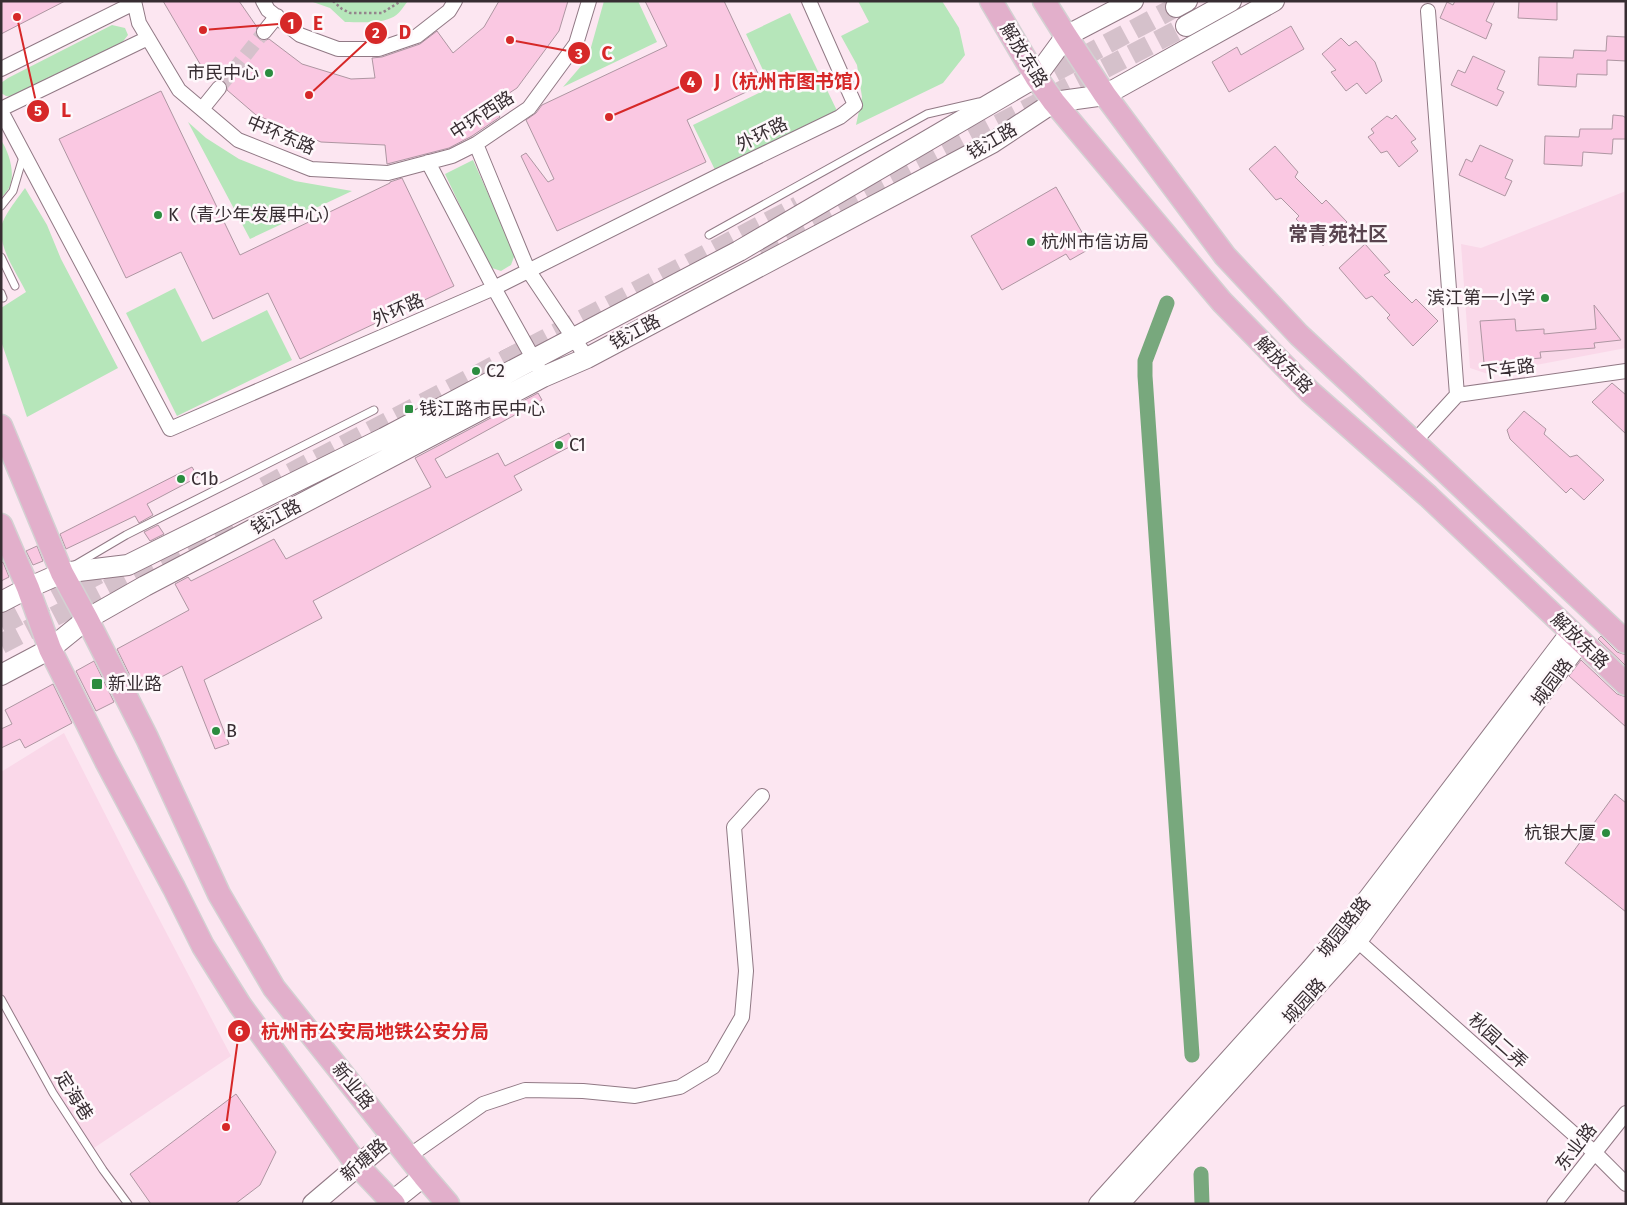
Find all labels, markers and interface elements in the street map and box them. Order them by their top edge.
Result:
callout: E [278,6,333,40]
text: E [313,12,323,35]
text: 1 [288,15,294,33]
callout: D [363,16,421,50]
street label: 解放东路 [996,19,1052,91]
text: D [399,21,411,44]
text: 2 [372,24,380,42]
callout: C [566,36,622,70]
text: C [602,42,613,65]
text: 3 [574,45,583,63]
place label: 市民中心 [187,62,259,84]
callout: J（杭州市图书馆） [679,65,882,99]
marker: 市民中心 [263,67,275,79]
text: J（杭州市图书馆） [713,70,872,93]
text: 4 [687,73,696,91]
street label: 中环西路 [446,86,518,144]
callout: L [26,94,81,128]
text: L [61,99,71,122]
text: 5 [34,102,42,120]
street label: 中环东路 [244,111,318,159]
street label: 外环路 [733,112,791,156]
street label: 钱江路 [963,118,1021,164]
place label: K（青少年发展中心） [168,204,341,226]
marker: K（青少年发展中心） [152,209,164,221]
district label: 常青苑社区 [1288,222,1388,246]
place label: 杭州市信访局 [1041,231,1149,253]
marker: 杭州市信访局 [1025,236,1037,248]
place label: 滨江第一小学 [1427,287,1535,309]
street label: 外环路 [369,289,427,331]
marker: 滨江第一小学 [1539,292,1551,304]
street label: 钱江路 [606,310,664,354]
street label: 解放东路 [1251,332,1317,398]
street label: 下车路 [1480,354,1536,384]
place label: C2 [486,360,505,382]
marker: C2 [470,365,482,377]
place label: 钱江路市民中心 [419,398,545,420]
marker: 钱江路市民中心 [403,403,415,415]
place label: C1 [569,434,586,456]
marker: C1 [553,439,565,451]
place label: C1b [191,468,219,490]
marker: C1b [175,473,187,485]
street label: 钱江路 [247,495,305,539]
street label: 解放东路 [1546,608,1614,674]
street label: 城园路 [1527,654,1577,710]
place label: 新业路 [108,673,162,695]
marker: 新业路 [90,677,104,691]
place label: B [226,720,237,742]
marker: B [210,725,222,737]
place label: 杭银大厦 [1524,822,1596,844]
marker: 杭银大厦 [1600,827,1612,839]
street label: 城园路路 [1313,892,1375,962]
street label: 城园路 [1278,974,1330,1028]
street label: 秋园二弄 [1464,1009,1532,1073]
callout: 杭州市公安局地铁公安分局 [226,1014,499,1048]
text: 杭州市公安局地铁公安分局 [261,1020,489,1043]
text: 6 [235,1022,244,1040]
street label: 新业路 [327,1058,379,1114]
street label: 定海巷 [50,1067,98,1125]
street label: 东业路 [1551,1119,1601,1175]
street label: 新塘路 [336,1134,392,1186]

